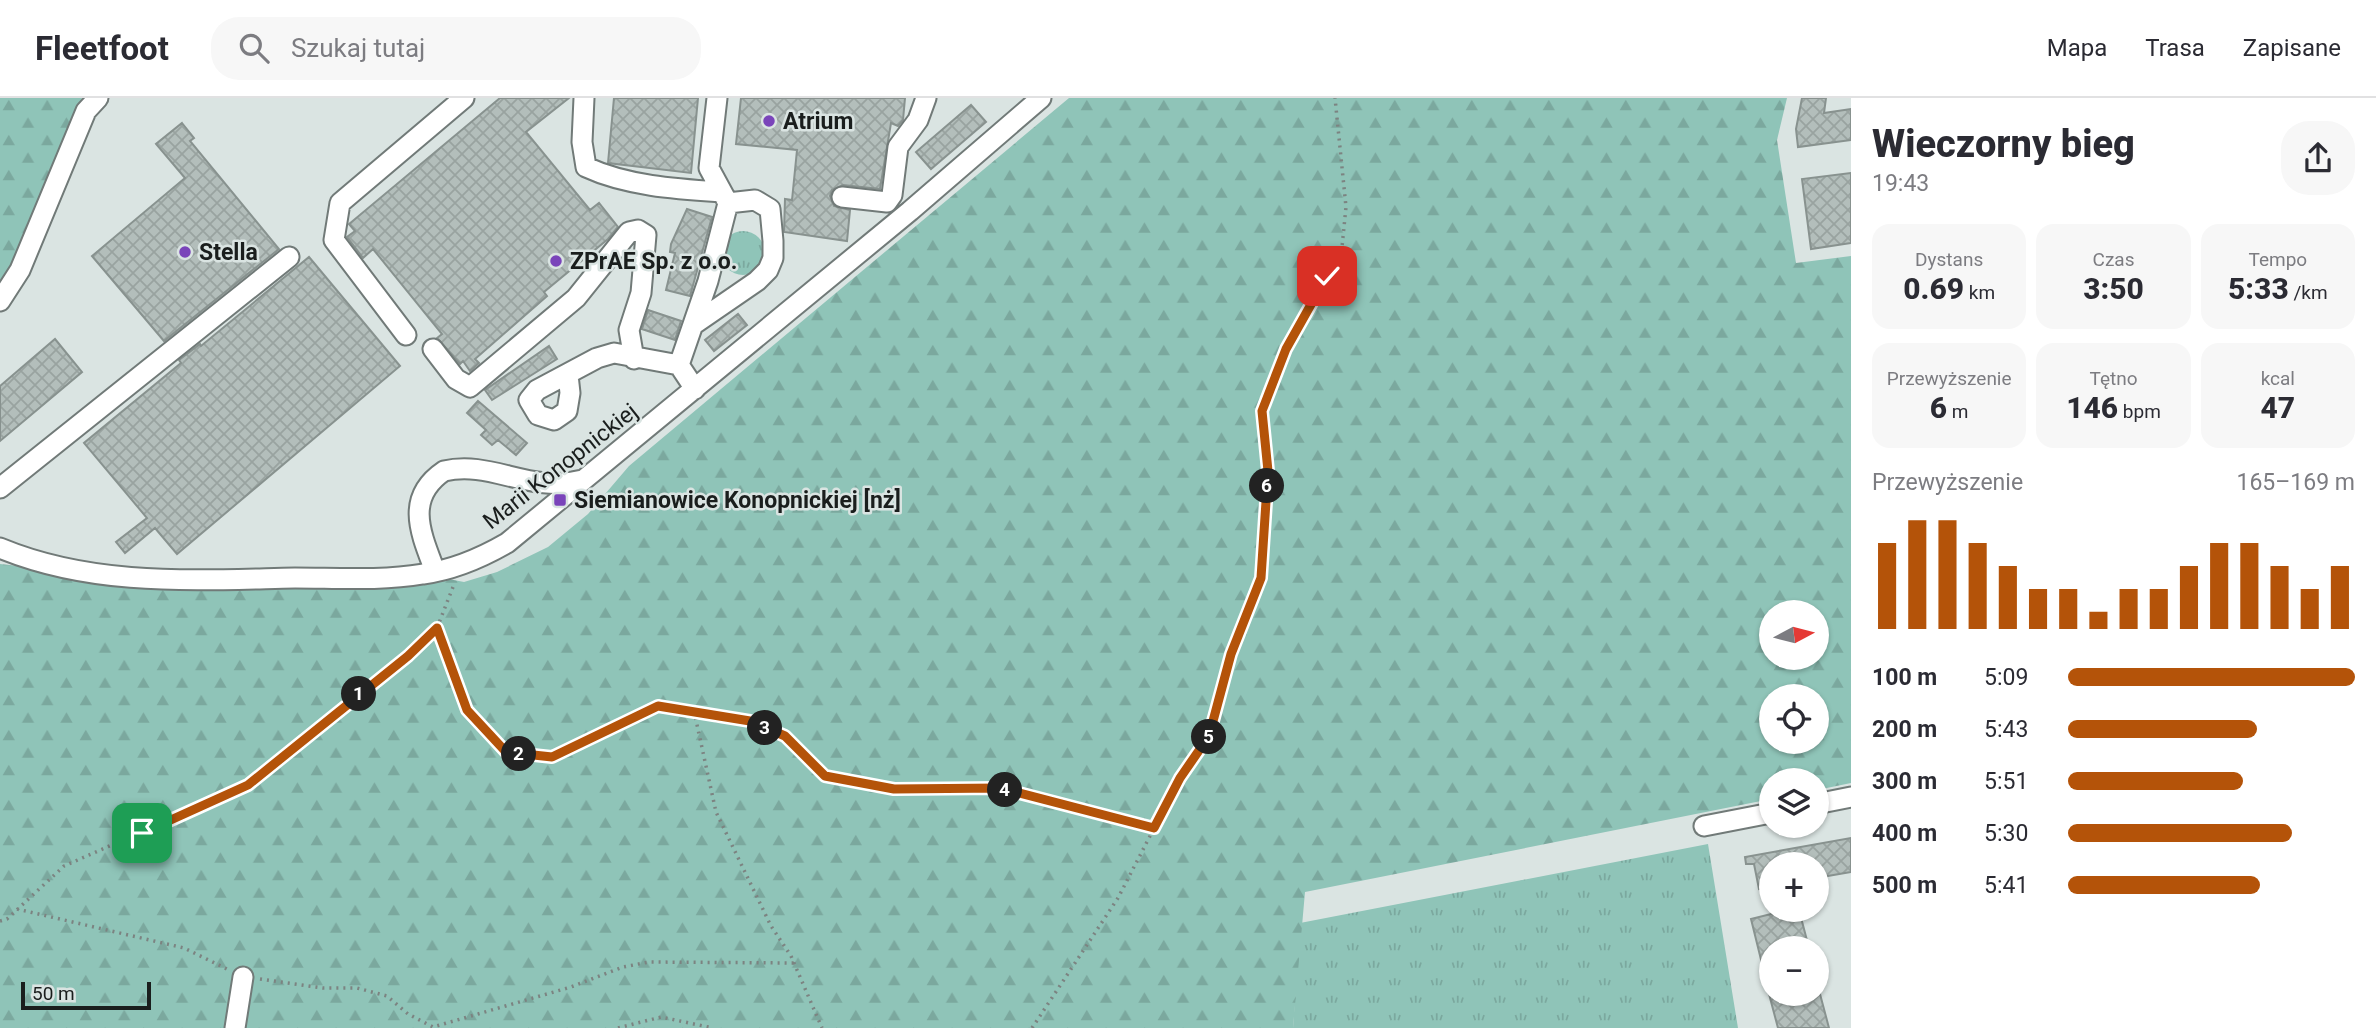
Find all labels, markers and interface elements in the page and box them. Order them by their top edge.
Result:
search box [211,17,701,80]
text: Fleetfoot [35,29,169,68]
icon: search [235,29,273,67]
text: Szukaj tutaj [291,33,425,63]
text: Mapa [2047,34,2107,62]
text: Trasa [2145,34,2205,62]
text: Zapisane [2243,34,2341,62]
place label: Atrium [783,108,853,135]
marker: Atrium [761,113,777,129]
button: share [2281,121,2355,195]
text: Wieczorny bieg [1872,122,2135,166]
text: 19:43 [1872,170,1929,197]
place label: Stella [199,239,258,266]
marker: Stella [177,244,193,260]
pin [1297,246,1357,306]
place label: ZPrAE Sp. z o.o. [570,248,738,275]
text: Dystans [1915,248,1983,271]
text: Czas [2093,248,2134,271]
text: Tempo [2248,248,2307,271]
marker: ZPrAE Sp. z o.o. [548,253,564,269]
icon: check [1308,257,1346,295]
text: 0.69 [1903,271,1964,306]
text: 3:50 [2083,271,2144,306]
text: 5:33 [2228,271,2289,306]
text: km [1964,281,1995,304]
text: /km [2289,281,2328,304]
text: Przewyższenie [1887,367,2012,390]
text: Tętno [2089,367,2138,390]
text: kcal [2261,367,2295,390]
text: 6 [1930,390,1947,425]
text: 146 [2066,390,2118,425]
text: 47 [2261,390,2295,425]
street label: Marii Konopnickiej [478,398,643,535]
text: m [1947,400,1969,423]
text: bpm [2118,400,2161,423]
pin: 6 [1250,468,1284,504]
text: Przewyższenie [1872,469,2023,496]
text: 165–169 m [2236,469,2355,496]
text: 6 [1261,474,1272,497]
place label: Siemianowice Konopnickiej [nż] [574,487,901,514]
marker: Siemianowice Konopnickiej [nż] [552,492,568,508]
north arrow [1759,600,1829,670]
map controls [1759,600,1829,1006]
text: 100 m [1872,664,1937,691]
text: 5:09 [1984,664,2028,691]
pin: 1 [342,676,376,712]
text: 1 [353,682,364,705]
button: locate [1759,684,1829,754]
pin: 3 [748,710,782,746]
text: 3 [759,716,770,739]
text: 200 m [1872,716,1937,743]
text: 5:43 [1984,716,2028,743]
pin: 5 [1192,720,1226,754]
text: 5 [1203,725,1214,748]
pin: 2 [502,736,536,772]
text: 2 [513,742,524,765]
button: layers [1759,768,1829,838]
text: 300 m [1872,768,1937,795]
text: 5:51 [1984,768,2028,795]
pin: 4 [988,772,1023,808]
text: 4 [999,778,1010,801]
pin [112,803,172,863]
icon: arrive [123,814,161,852]
text: 400 m [1872,820,1937,847]
text: 5:30 [1984,820,2028,847]
button: + [1759,852,1829,922]
text: 500 m [1872,872,1937,899]
text: 5:41 [1984,872,2028,899]
button: − [1759,936,1829,1006]
scale bar [21,979,150,1011]
text: 50 m [32,982,75,1005]

